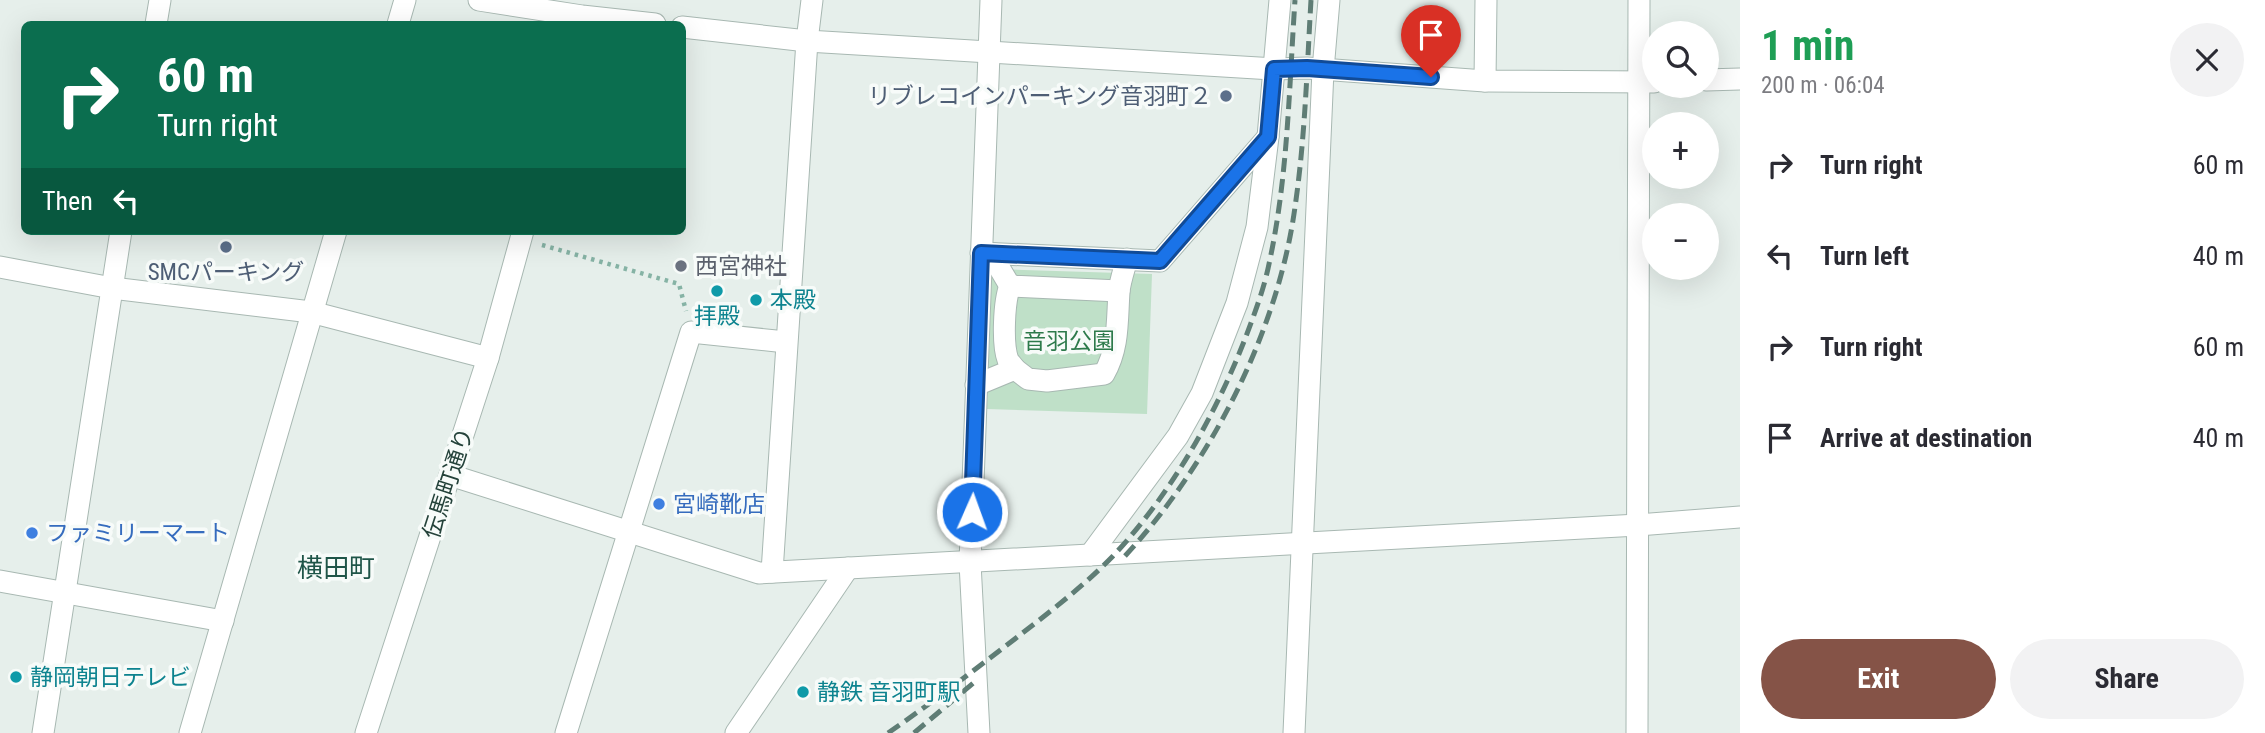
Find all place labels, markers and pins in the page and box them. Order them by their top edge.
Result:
pin [1401,5,1461,77]
place label: リブレコインパーキング音羽町２ [868,83,1212,110]
marker: リブレコインパーキング音羽町２ [1218,88,1234,104]
marker: SMCパーキング [218,239,234,255]
place label: 西宮神社 [695,253,787,280]
marker: 西宮神社 [673,258,689,274]
place label: SMCパーキング [148,259,304,286]
marker: 拝殿 [709,283,725,299]
place label: 本殿 [770,287,816,314]
marker: 本殿 [748,292,764,308]
place label: 拝殿 [694,303,740,330]
place label: 宮崎靴店 [673,491,765,518]
marker: 宮崎靴店 [651,496,667,512]
place label: ファミリーマート [46,520,230,547]
marker: ファミリーマート [24,525,40,541]
place label: 静岡朝日テレビ [30,664,191,691]
marker: 静岡朝日テレビ [8,669,24,685]
place label: 静鉄 音羽町駅 [817,679,960,706]
marker: 静鉄 音羽町駅 [795,684,811,700]

